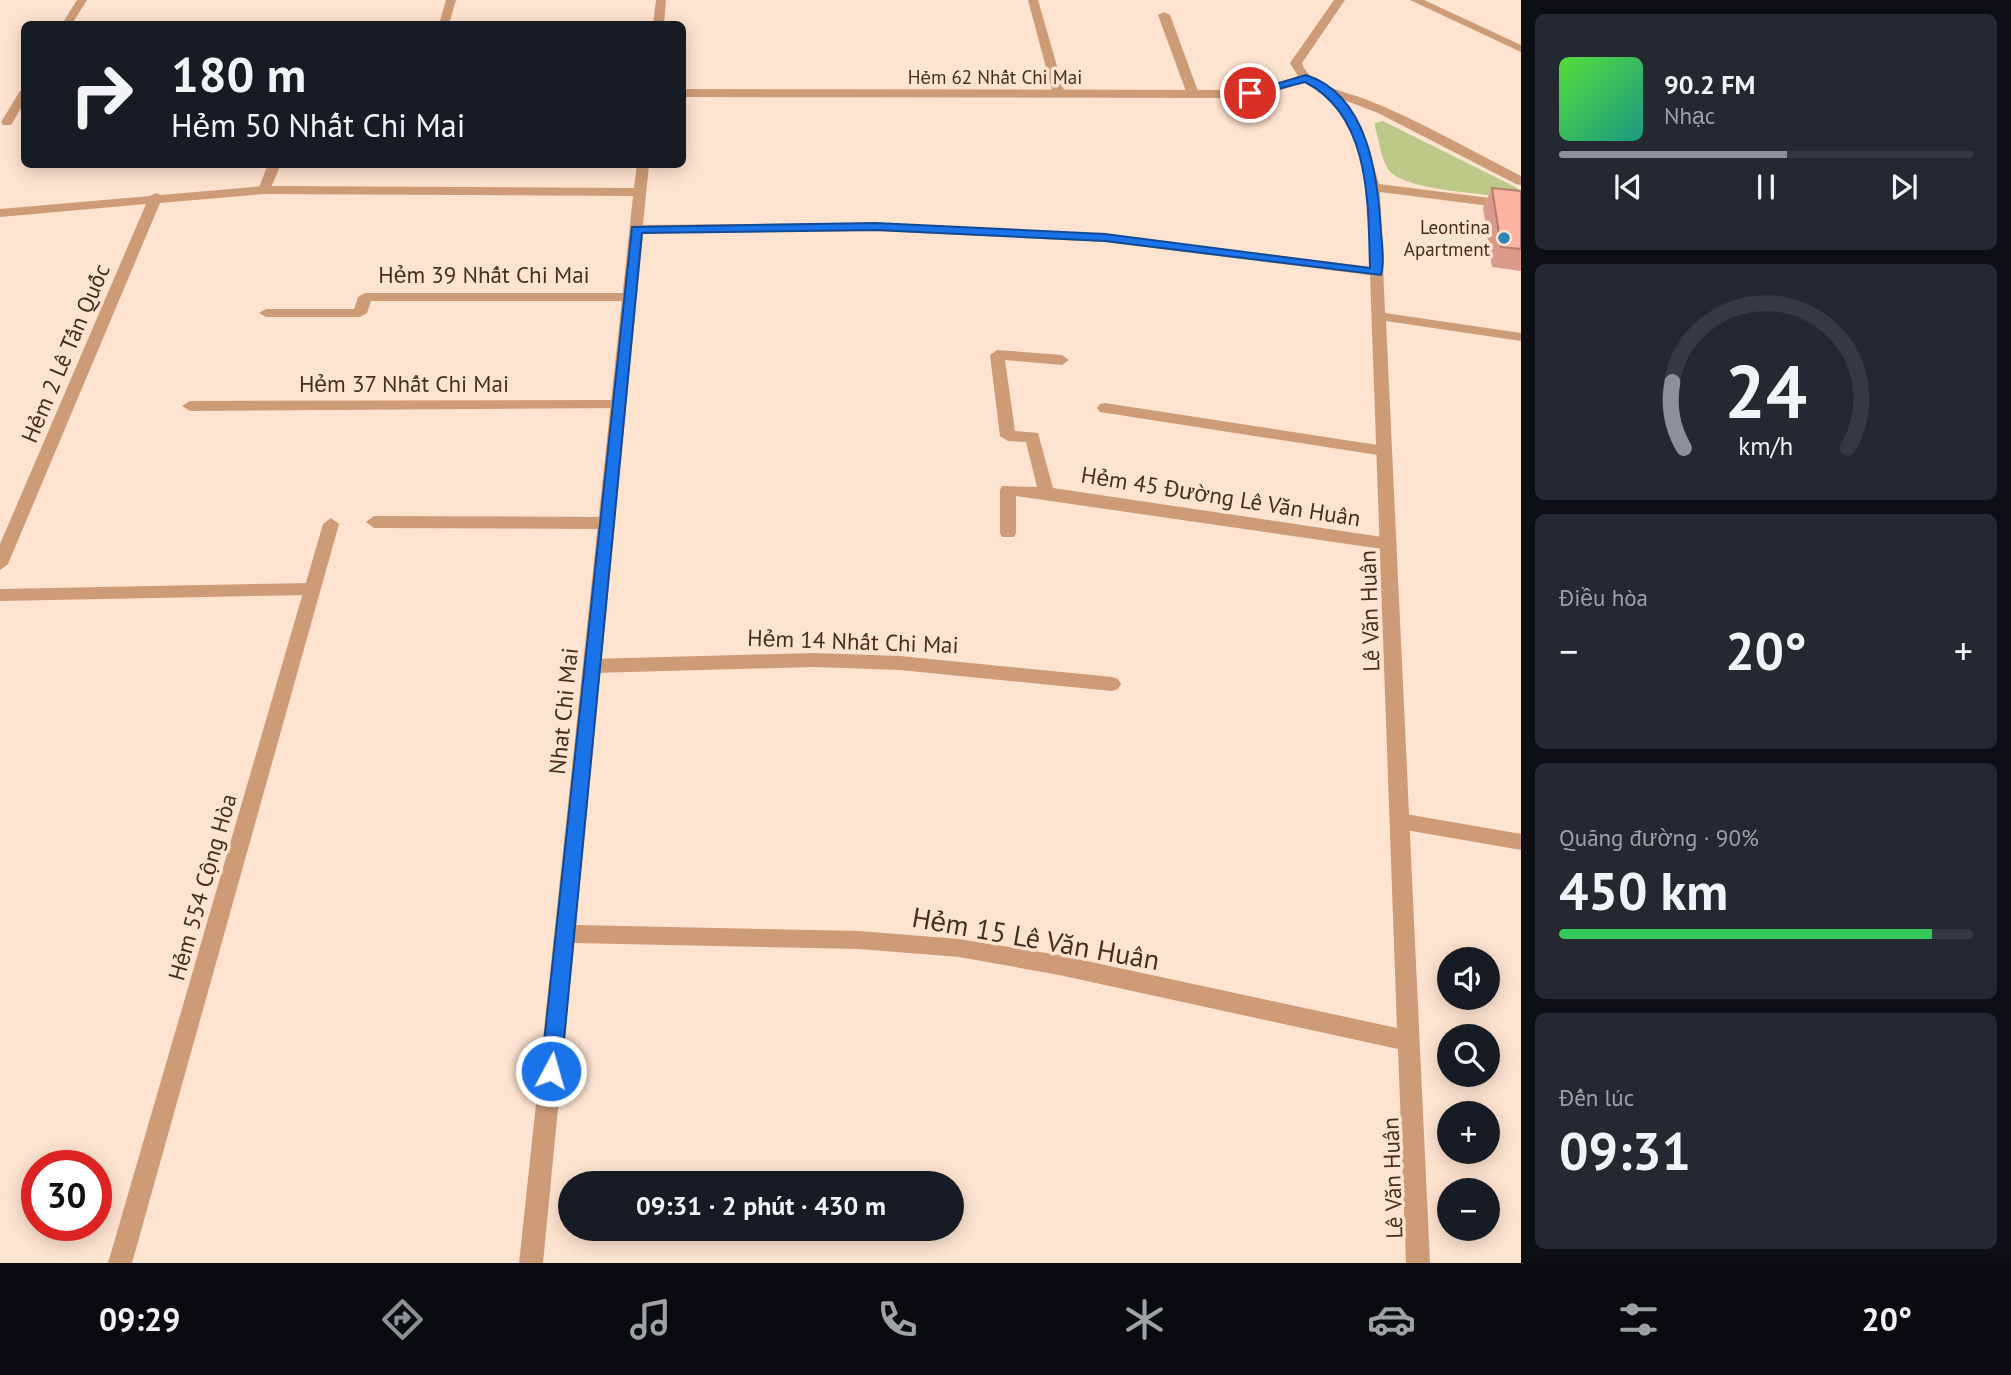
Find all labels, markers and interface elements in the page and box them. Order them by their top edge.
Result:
text: 180 m [171,42,306,106]
icon: right [56,49,147,140]
pin [1220,63,1280,123]
street label: Hẻm 62 Nhất Chi Mai [908,65,1082,89]
text: 90.2 FM [1664,68,1755,101]
icon: arrive [1231,74,1269,112]
text: Nhạc [1664,101,1715,130]
text: Hẻm 50 Nhất Chi Mai [171,104,465,146]
icon: previous [1609,168,1647,206]
icon: pause [1747,168,1785,206]
icon: next [1885,168,1923,206]
place label: Leontina Apartment [1404,215,1491,261]
marker: Leontina Apartment [1496,230,1512,246]
street label: Hẻm 2 Lê Tấn Quốc [14,259,116,447]
street label: Hẻm 39 Nhất Chi Mai [378,260,590,289]
text: 24 [1725,344,1807,438]
street label: Hẻm 37 Nhất Chi Mai [299,369,509,398]
text: km/h [1739,429,1793,461]
street label: Hẻm 45 Đường Lê Văn Huân [1079,460,1363,532]
street label: Lê Văn Huân [1352,550,1386,672]
text: Điều hòa [1559,583,1648,612]
text: 20° [1725,617,1807,684]
street label: Hẻm 14 Nhất Chi Mai [747,623,959,659]
text: − [1559,626,1578,675]
text: + [1954,626,1973,675]
street label: Nhat Chi Mai [542,646,584,776]
street label: Hẻm 554 Cộng Hòa [161,790,243,984]
text: Quãng đường · 90% [1559,823,1759,852]
text: 450 km [1559,857,1728,924]
street label: Hẻm 15 Lê Văn Huân [909,898,1163,978]
map controls [1437,947,1500,1241]
button: sound [1437,947,1500,1010]
button: search [1437,1024,1500,1087]
position arrow [514,1034,588,1108]
text: Đến lúc [1559,1083,1634,1112]
button: + [1437,1101,1500,1164]
street label: Lê Văn Huân [1375,1117,1409,1239]
text: 09:31 [1559,1117,1691,1184]
speed limit sign: 30 [21,1150,112,1241]
button: − [1437,1178,1500,1241]
text: 09:31 · 2 phút · 430 m [636,1189,886,1222]
icon: directions [378,1295,427,1344]
icon: music [626,1295,675,1344]
icon: phone [873,1295,922,1344]
icon: climate [1120,1295,1169,1344]
icon: car [1367,1295,1416,1344]
icon: filters [1614,1295,1663,1344]
text: 09:29 [99,1298,180,1340]
text: 20° [1862,1298,1912,1340]

